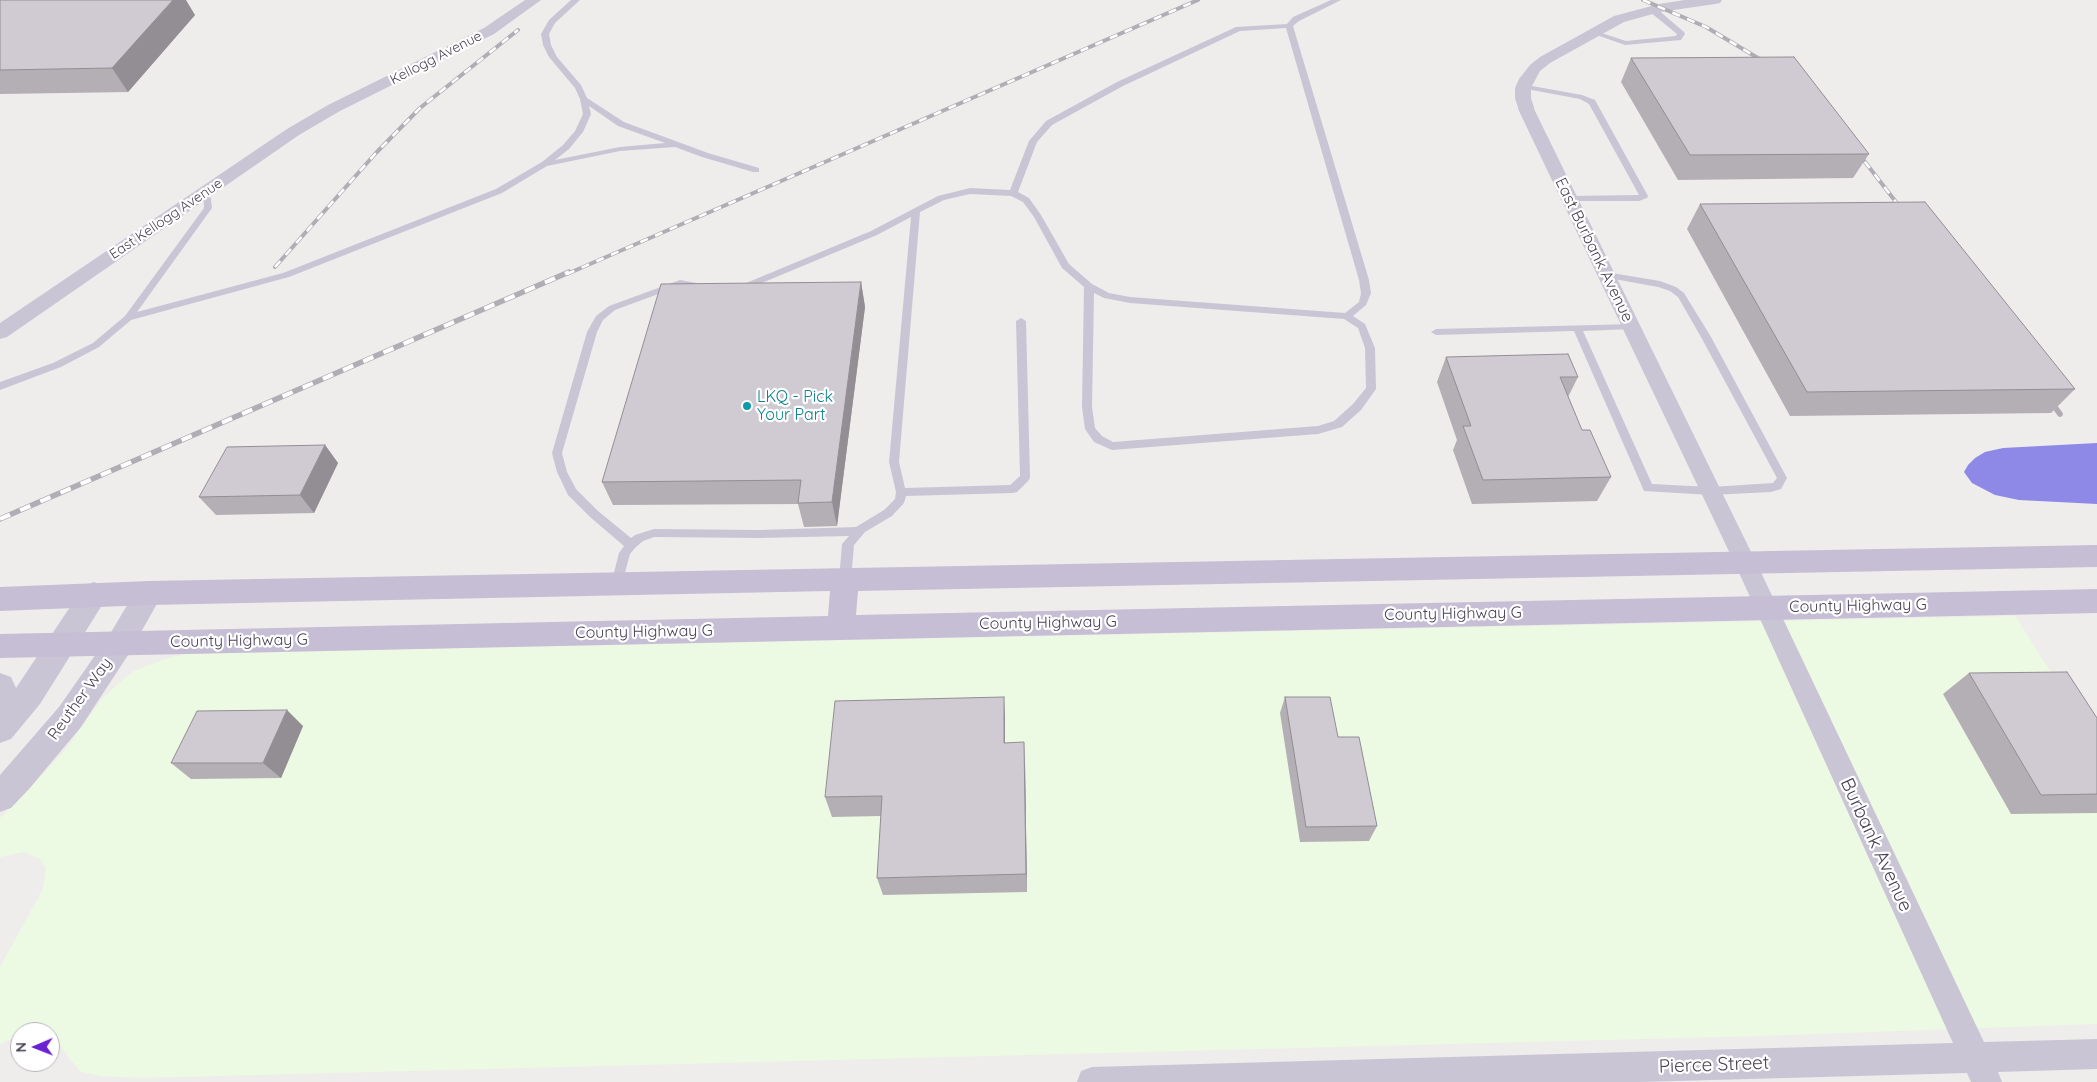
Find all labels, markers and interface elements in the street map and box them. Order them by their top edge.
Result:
street label: Kellogg Avenue [387,28,485,88]
street label: East Kellogg Avenue [106,175,226,263]
street label: East Burbank Avenue [1551,175,1637,325]
place label: LKQ - Pick Your Part [757,387,833,425]
marker: LKQ - Pick Your Part [741,400,753,412]
street label: County Highway G [1789,595,1927,617]
street label: County Highway G [1384,603,1522,625]
street label: County Highway G [979,612,1117,634]
street label: County Highway G [575,621,713,643]
street label: County Highway G [170,630,308,652]
street label: Reuther Way [44,654,116,744]
street label: Burbank Avenue [1835,775,1917,915]
north arrow [10,1022,60,1072]
text: N [12,1042,30,1053]
street label: Pierce Street [1658,1052,1770,1078]

